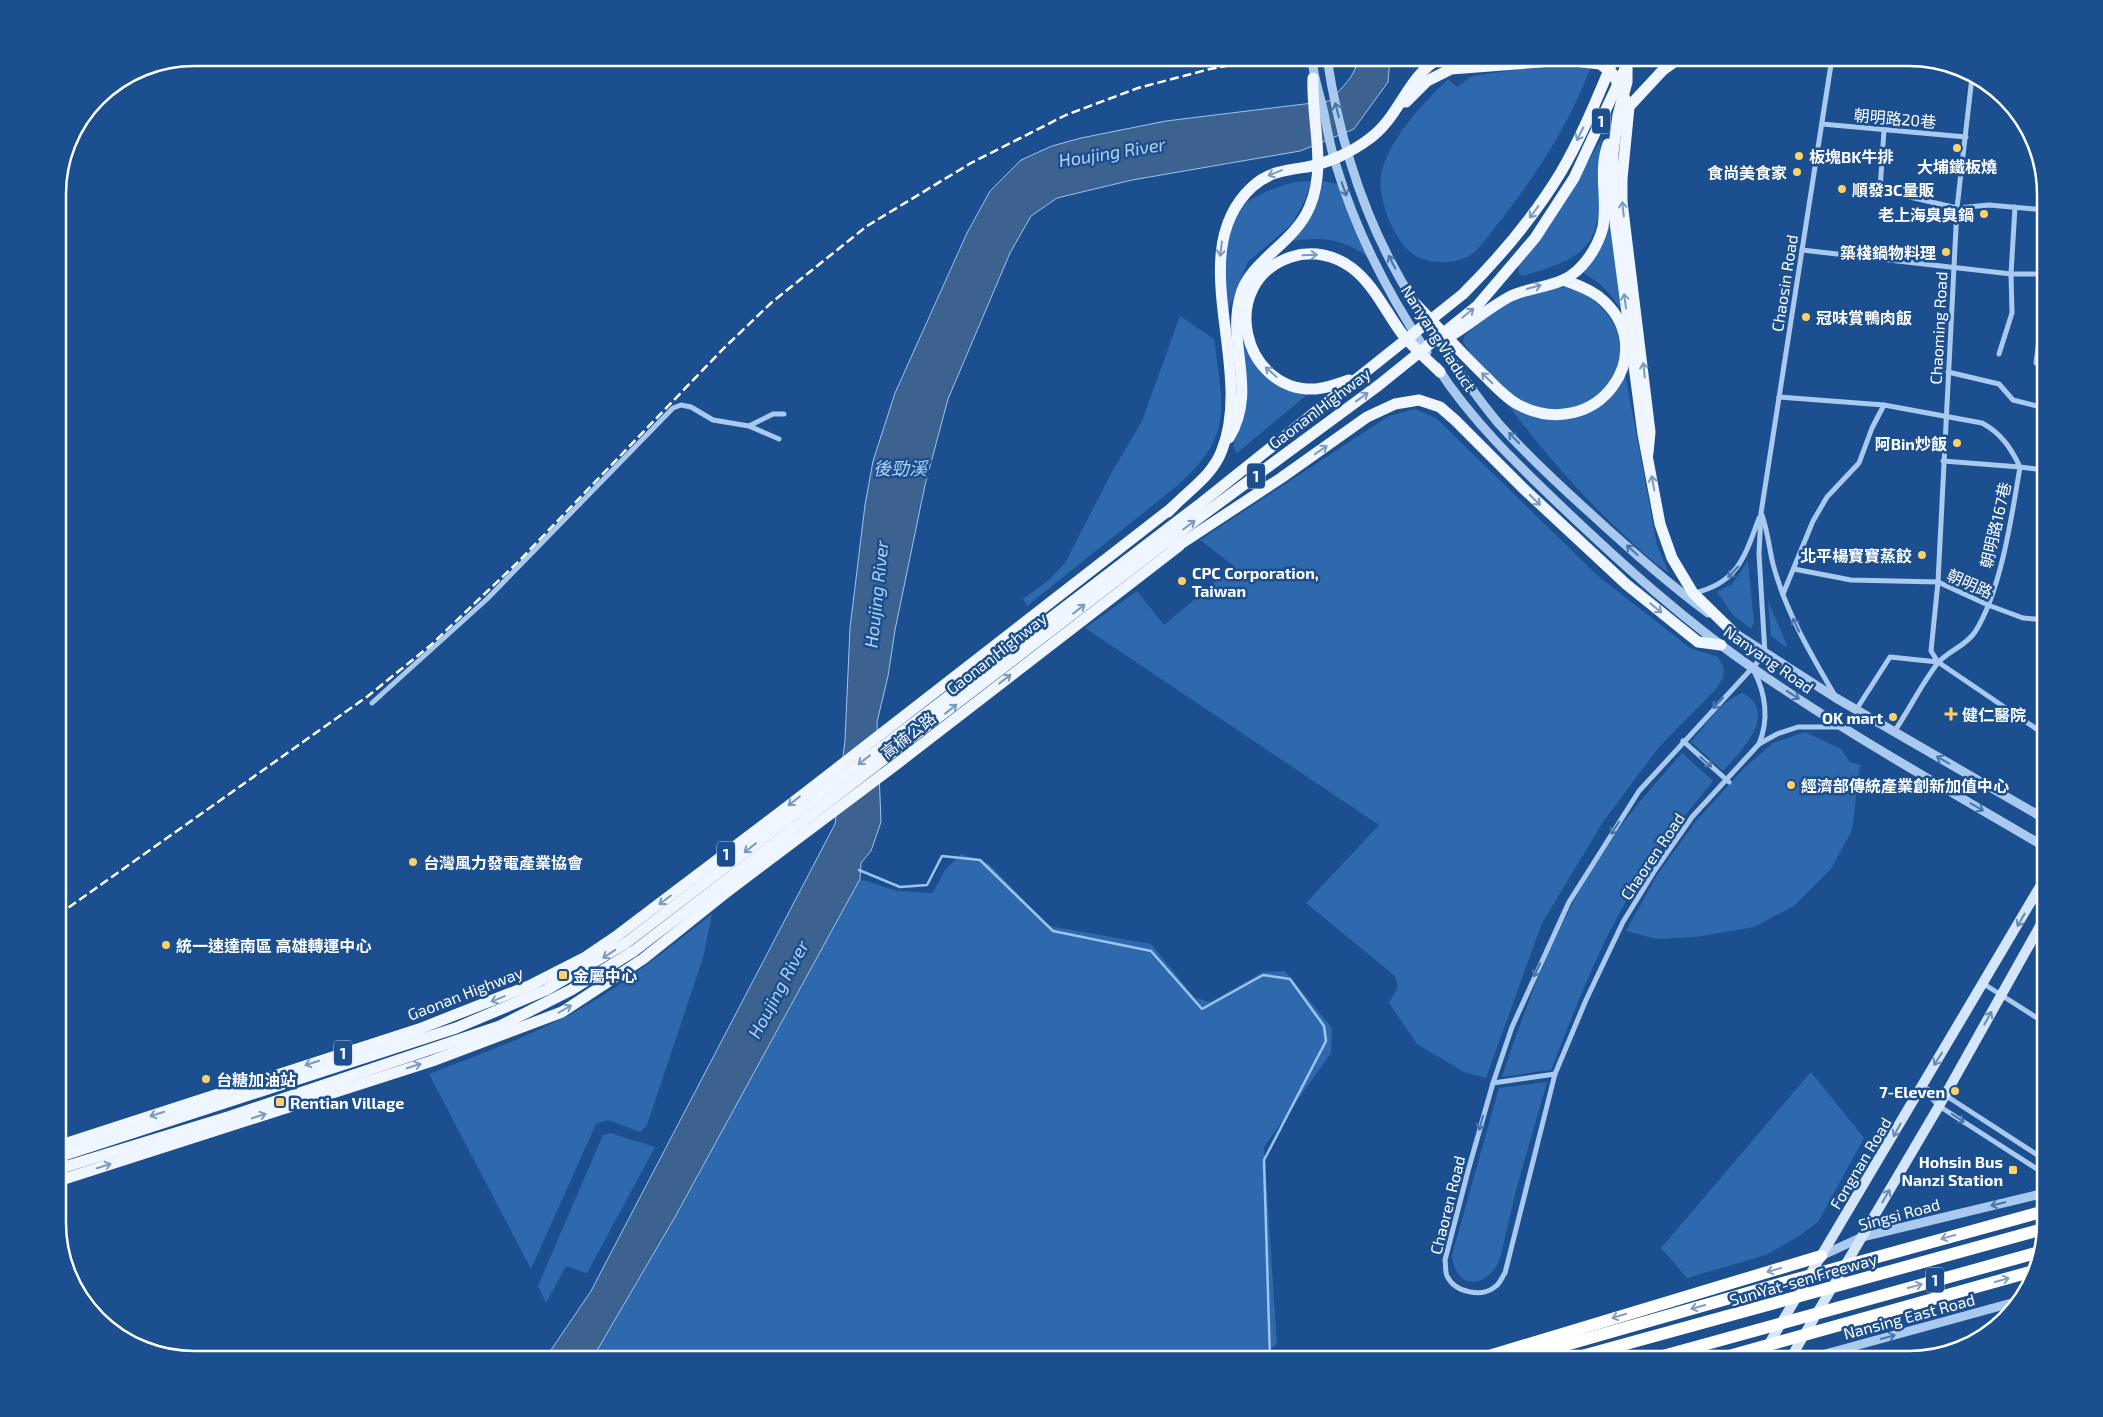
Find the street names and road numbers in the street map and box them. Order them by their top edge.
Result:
street label: 朝明路20巷 [1853,105,1937,131]
road number: 1 [1592,108,1610,134]
street label: Chaosin Road [1767,233,1801,333]
street label: Chaoming Road [1926,271,1950,385]
street label: Nanyang Viaduct [1398,281,1480,395]
street label: Gaonan Highway [1265,363,1374,452]
road number: 1 [1247,464,1265,488]
street label: 朝明路167巷 [1976,480,2014,570]
street label: 朝明路 [1944,565,1996,601]
street label: Gaonan Highway [942,608,1050,698]
street label: Nanyang Road [1720,621,1818,697]
street label: 高楠公路 [877,708,939,762]
street label: Chaoren Road [1616,809,1688,903]
road number: 1 [717,842,735,866]
street label: Gaonan Highway [405,962,526,1024]
road number: 1 [334,1040,352,1066]
street label: Fongnan Road [1825,1114,1895,1212]
street label: Chaoren Road [1426,1154,1468,1256]
street label: Singsi Road [1856,1194,1942,1234]
street label: Sun Yat-sen Freeway [1727,1249,1879,1309]
road number: 1 [1926,1268,1944,1292]
street label: Nansing East Road [1841,1289,1977,1343]

